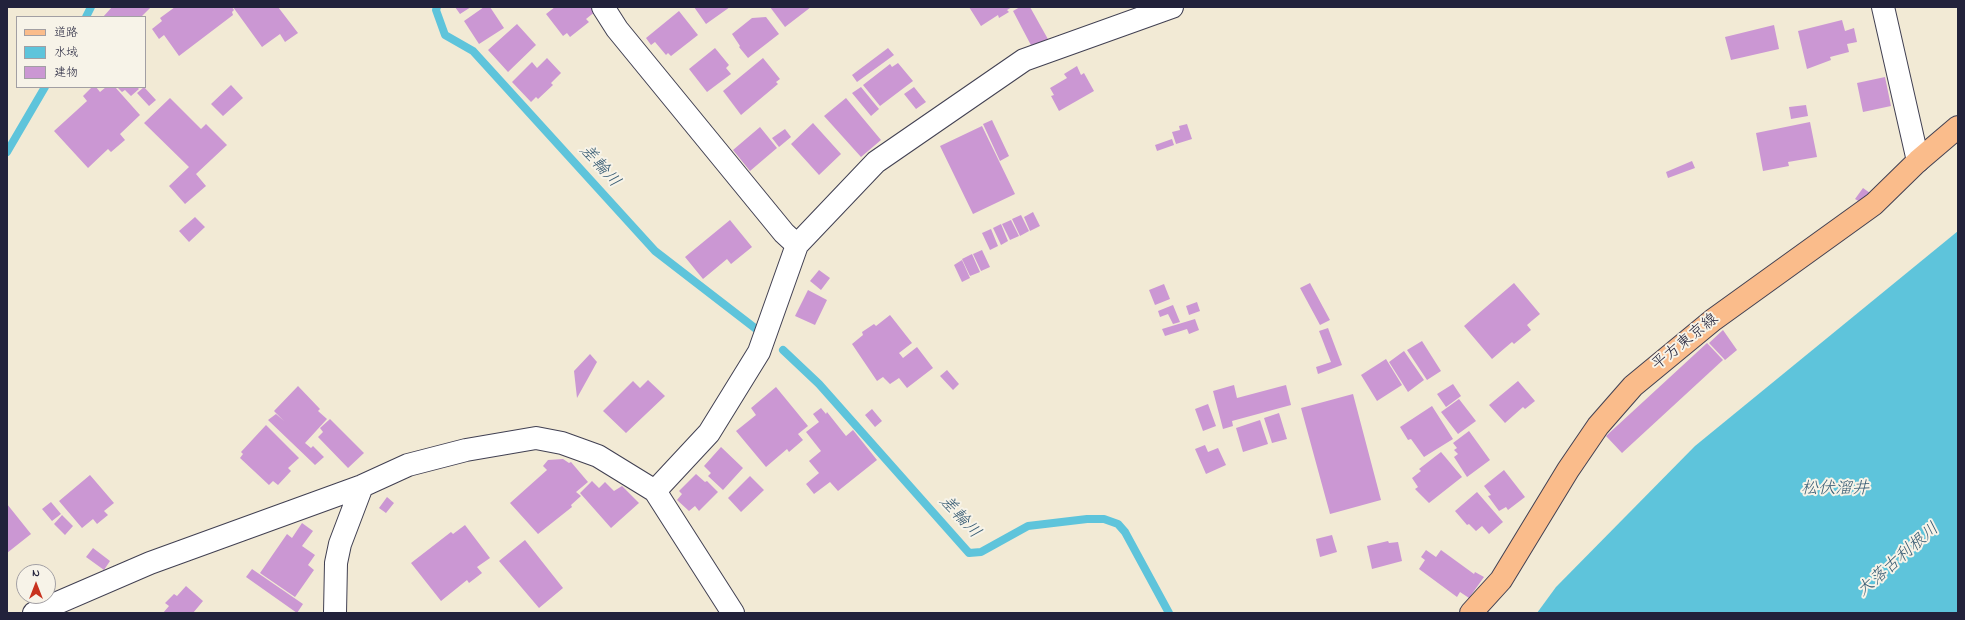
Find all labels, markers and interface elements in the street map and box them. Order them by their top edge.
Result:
legend [16,16,146,88]
text: 道路 [54,24,78,42]
text: 水域 [54,44,78,62]
text: 建物 [54,64,78,82]
water label: 差輪川 [574,141,624,193]
street label: 平方東京線 [1649,310,1723,376]
water label: 松伏溜井 [1801,480,1869,500]
water label: 差輪川 [934,492,984,544]
water label: 大落古利根川 [1854,520,1944,602]
north arrow [16,564,56,604]
text: N [32,565,40,581]

